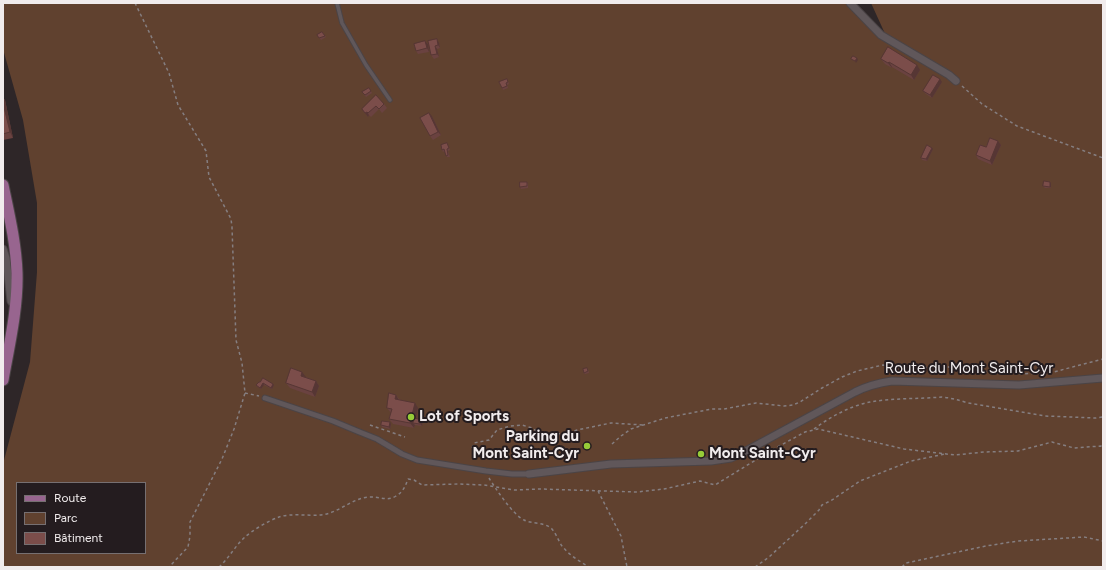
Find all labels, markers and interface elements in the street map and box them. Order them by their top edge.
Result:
street label: Route du Mont Saint-Cyr [885,360,1053,378]
place label: Lot of Sports [419,408,509,426]
marker: Lot of Sports [406,412,416,422]
place label: Parking du Mont Saint-Cyr [472,428,579,463]
marker: Parking du Mont Saint-Cyr [582,441,592,451]
place label: Mont Saint-Cyr [709,445,816,463]
marker: Mont Saint-Cyr [696,449,706,459]
legend [16,482,146,554]
text: Route [54,491,86,505]
text: Parc [54,511,78,525]
text: Bâtiment [54,531,103,545]

